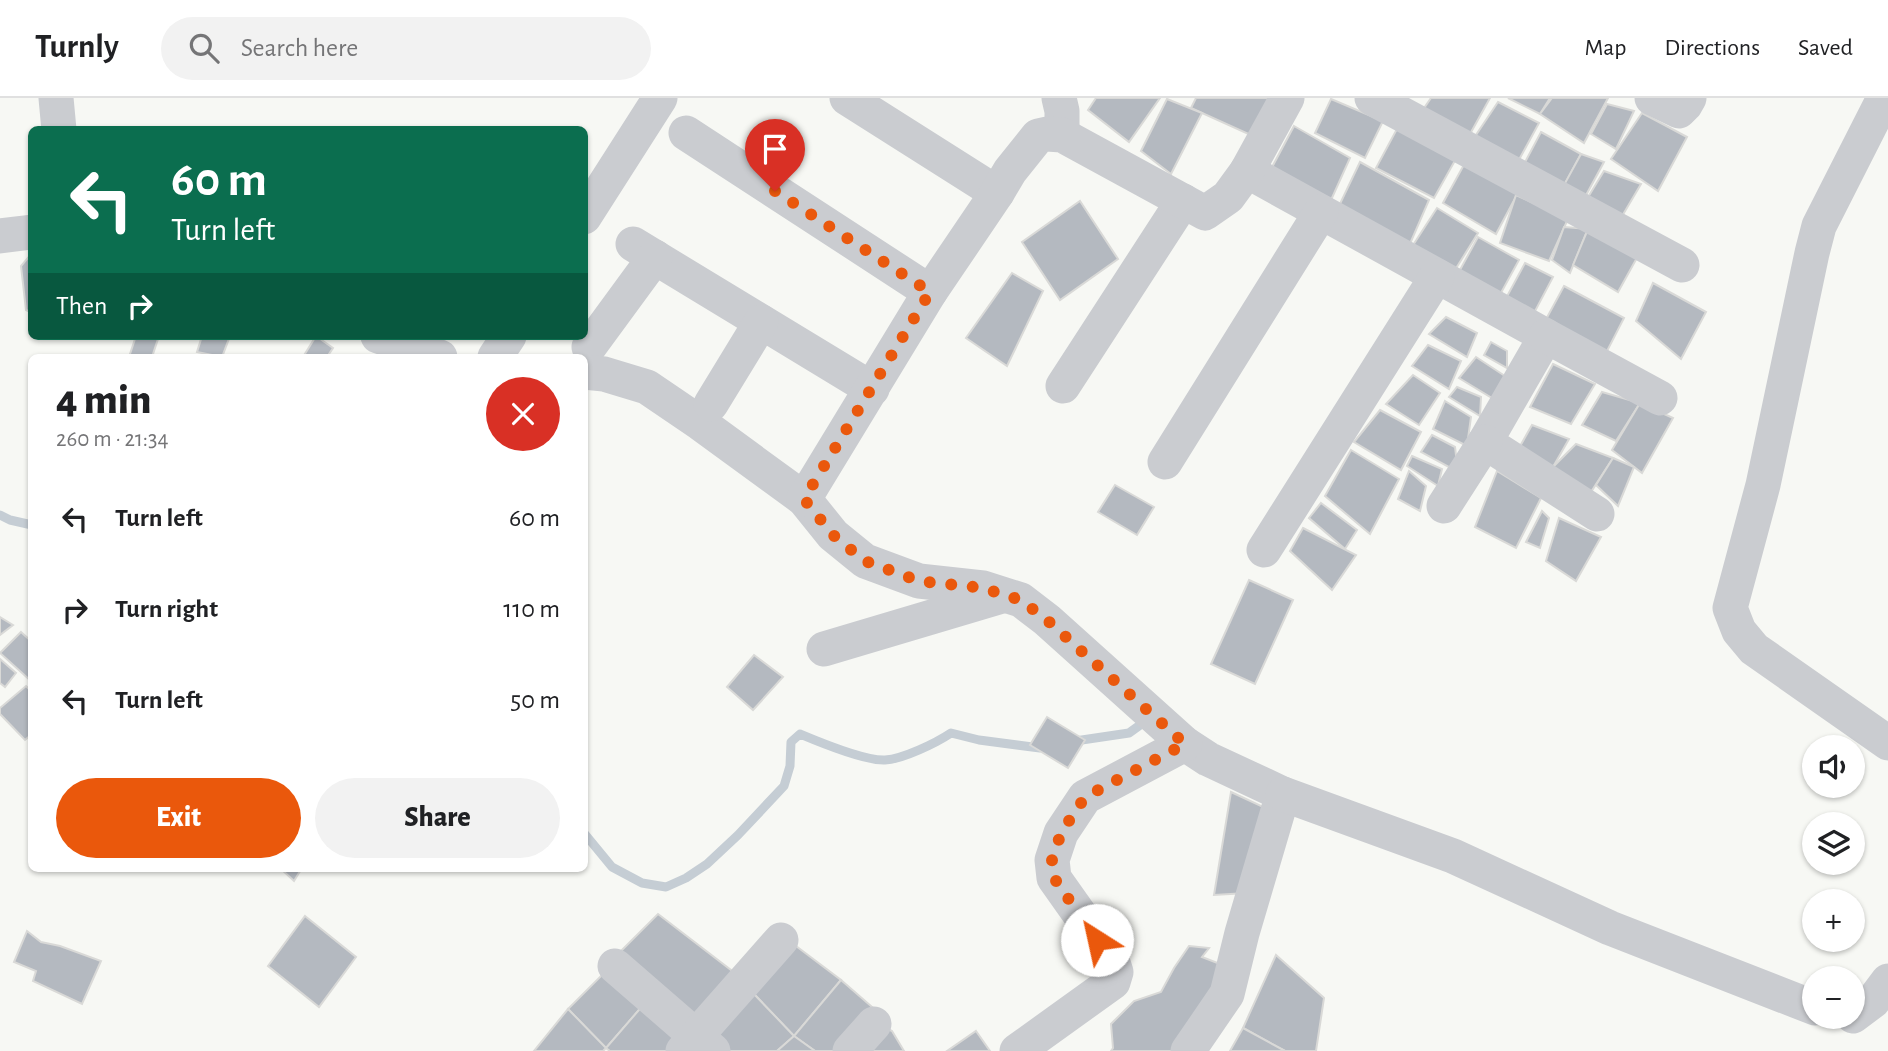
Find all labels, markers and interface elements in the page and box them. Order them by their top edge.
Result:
search box [161,17,651,80]
icon: search [185,29,223,67]
text: Turnly [35,31,119,64]
text: Search here [241,35,358,61]
text: Map [1584,36,1626,60]
text: Directions [1664,36,1760,60]
text: Saved [1798,36,1853,60]
pin [745,119,805,191]
icon: arrive [756,130,794,168]
icon: left [56,154,147,245]
text: 60 m [171,156,267,205]
text: Turn left [171,214,275,246]
icon: right [121,287,159,325]
text: Then [56,293,107,319]
button: close [486,377,560,451]
text: 4 min [56,379,152,421]
text: 260 m · 21:34 [56,428,169,451]
icon: left [56,500,94,538]
text: Turn left [115,505,203,531]
text: 60 m [509,505,560,531]
icon: right [56,591,94,629]
text: Turn right [115,596,218,622]
text: 110 m [503,596,560,622]
icon: left [56,682,94,720]
text: Turn left [115,687,203,713]
text: 50 m [510,687,560,713]
map controls [1802,735,1865,1029]
button: sound [1802,735,1865,798]
button: Exit [56,778,301,858]
button: Share [315,778,560,858]
button: layers [1802,812,1865,875]
button: + [1802,889,1865,952]
position arrow [1060,903,1134,977]
button: − [1802,966,1865,1029]

